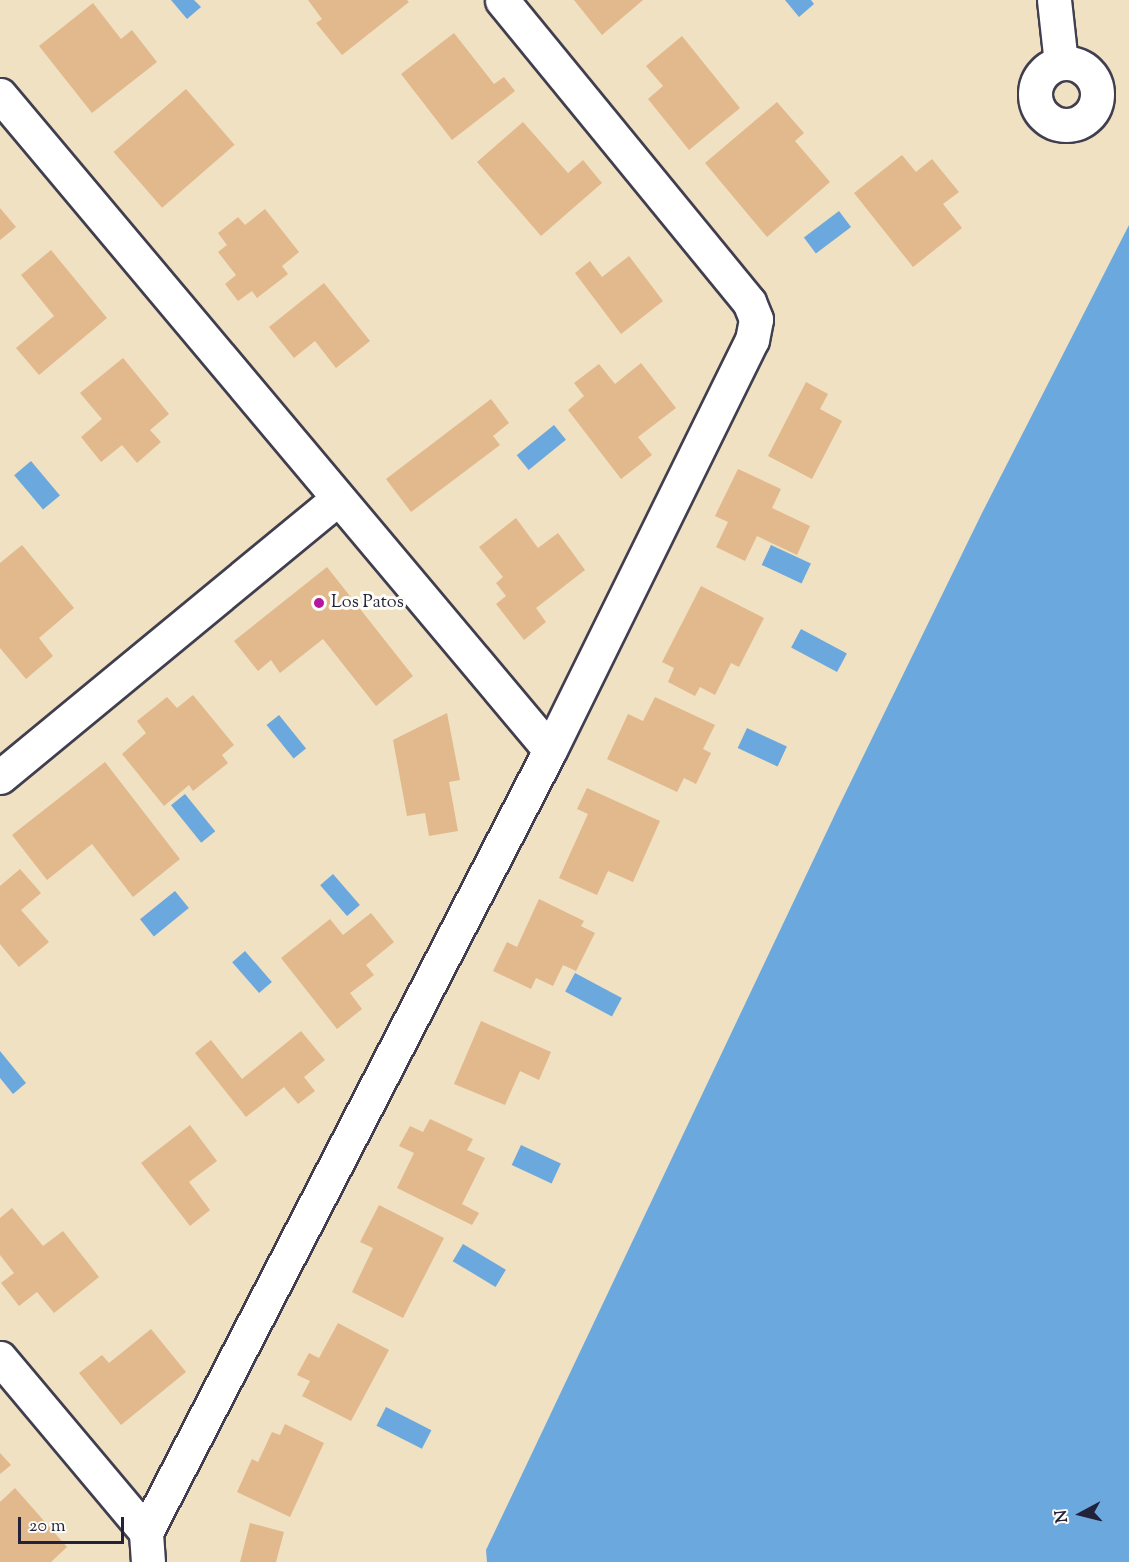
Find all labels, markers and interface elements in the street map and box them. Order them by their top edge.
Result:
place label: Los Patos [331,592,404,614]
marker: Los Patos [312,596,326,610]
north arrow [1051,1484,1111,1544]
scale bar [21,1505,128,1543]
text: N [1050,1509,1075,1524]
text: 20 m [29,1514,66,1540]

